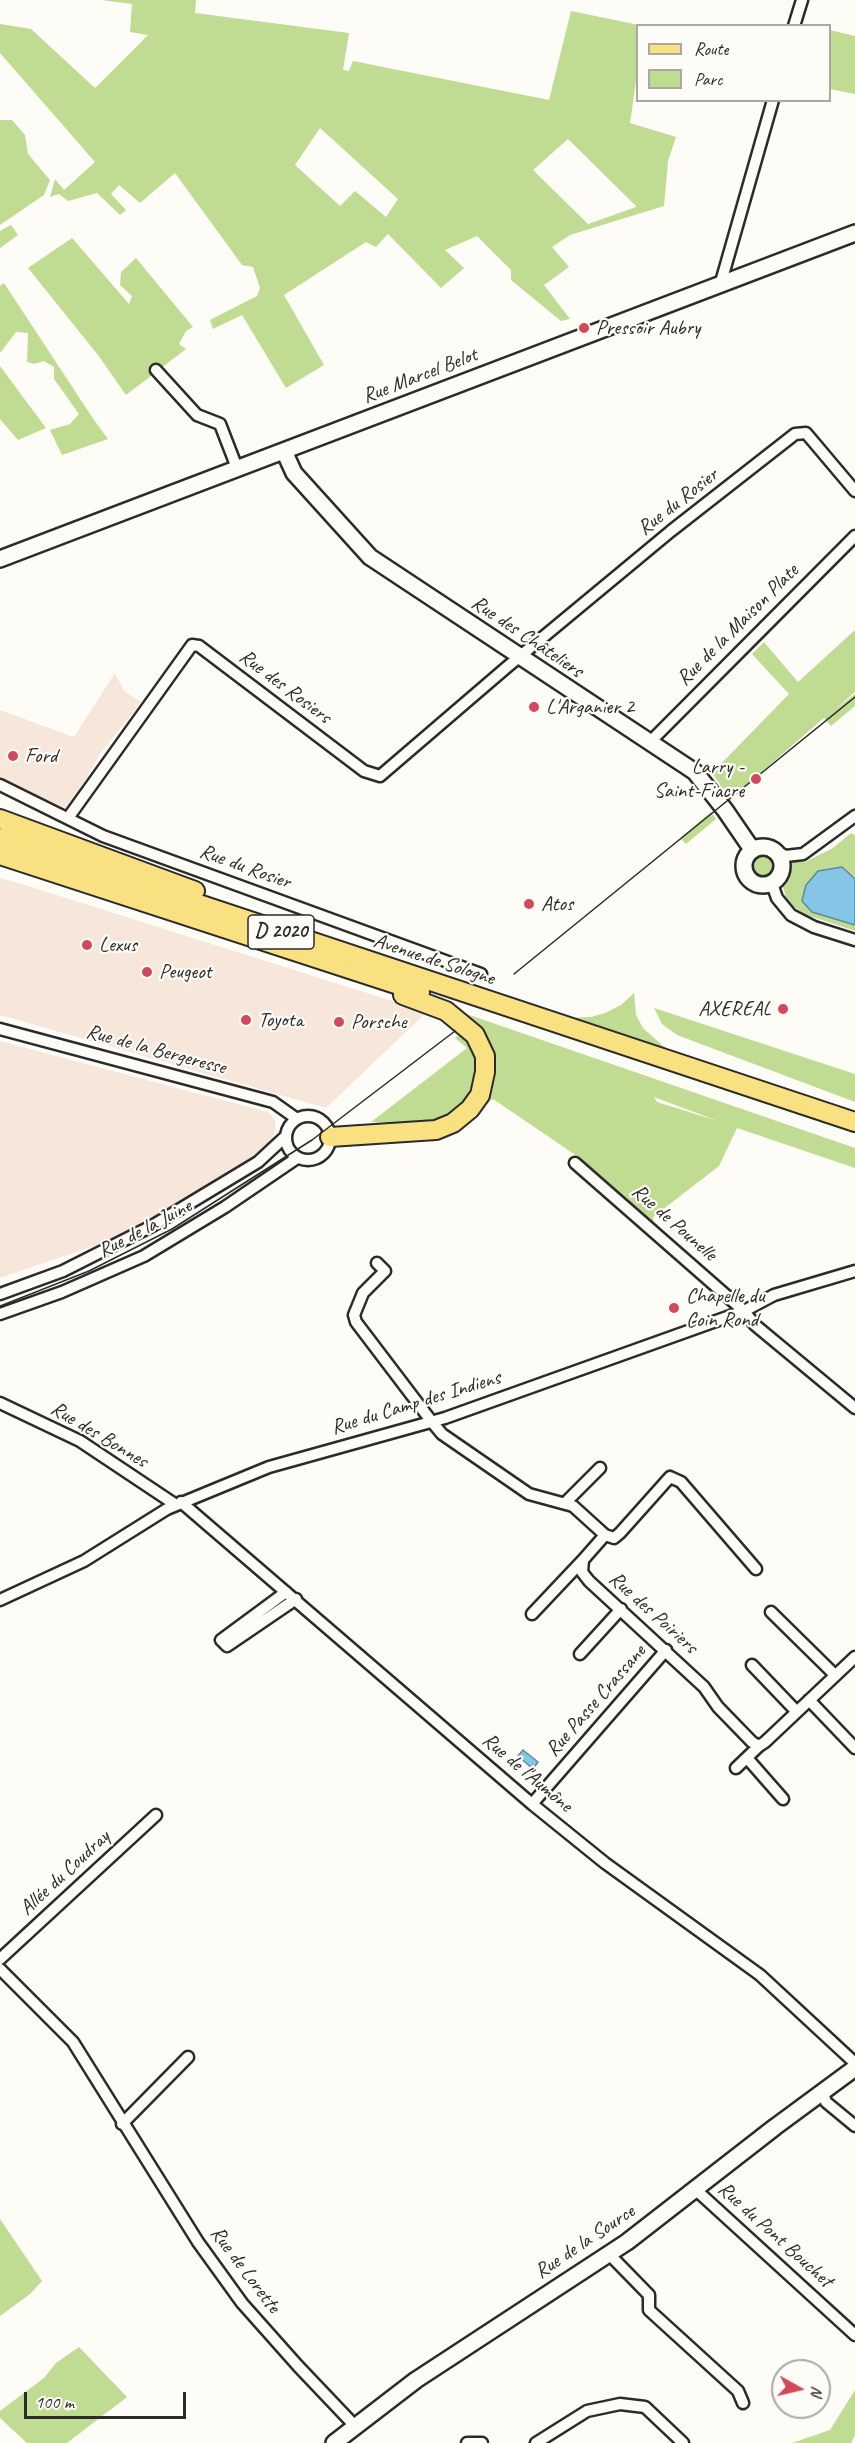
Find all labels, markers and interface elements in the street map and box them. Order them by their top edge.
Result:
legend [636,24,831,102]
text: Route [694,38,728,60]
text: Parc [694,68,722,90]
place label: Pressoir Aubry [596,315,700,341]
marker: Pressoir Aubry [577,321,591,335]
street label: Rue Marcel Belot [359,343,481,409]
street label: Rue du Rosier [633,463,723,541]
street label: Rue de la Maison Plate [672,559,804,691]
street label: Rue des Châteliers [466,590,588,684]
street label: Rue des Rosiers [234,644,336,730]
place label: L'Arganier 2 [546,694,634,720]
marker: L'Arganier 2 [527,700,541,714]
place label: Ford [25,743,57,769]
marker: Ford [6,749,20,763]
place label: Larry - Saint-Fiacre [654,754,744,804]
marker: Larry - Saint-Fiacre [749,772,763,786]
street label: Rue du Rosier [196,839,294,895]
place label: Atos [541,891,573,917]
marker: Atos [522,897,536,911]
road number: D 2020 [248,915,314,949]
street label: Avenue de Sologne [370,929,498,991]
place label: Lexus [99,932,137,958]
marker: Lexus [80,938,94,952]
place label: Peugeot [159,959,212,985]
marker: Peugeot [140,965,154,979]
place label: AXEREAL [698,996,771,1022]
marker: AXEREAL [776,1002,790,1016]
place label: Toyota [258,1007,303,1033]
place label: Porsche [351,1009,407,1035]
marker: Toyota [239,1013,253,1027]
marker: Porsche [332,1015,346,1029]
street label: Rue de la Bergeresse [83,1019,229,1081]
street label: Rue de Pounelle [626,1179,722,1267]
street label: Rue de la Juine [94,1194,196,1264]
place label: Chapelle du Coin Rond [686,1283,764,1333]
marker: Chapelle du Coin Rond [667,1301,681,1315]
street label: Rue du Camp des Indiens [328,1365,504,1441]
street label: Rue des Bonnes [46,1396,152,1474]
street label: Rue des Poiriers [603,1566,703,1660]
street label: Rue Passe Crassane [541,1640,651,1762]
street label: Rue de l'Aumône [477,1728,577,1818]
street label: Allée du Coudray [15,1825,115,1921]
street label: Rue du Pont Bouchet [712,2177,838,2293]
street label: Rue de la Source [530,2199,640,2285]
street label: Rue de Lorette [204,2222,286,2318]
north arrow [771,2359,831,2419]
scale bar [27,2380,189,2418]
text: N [806,2385,827,2398]
text: 100 m [35,2391,74,2413]

